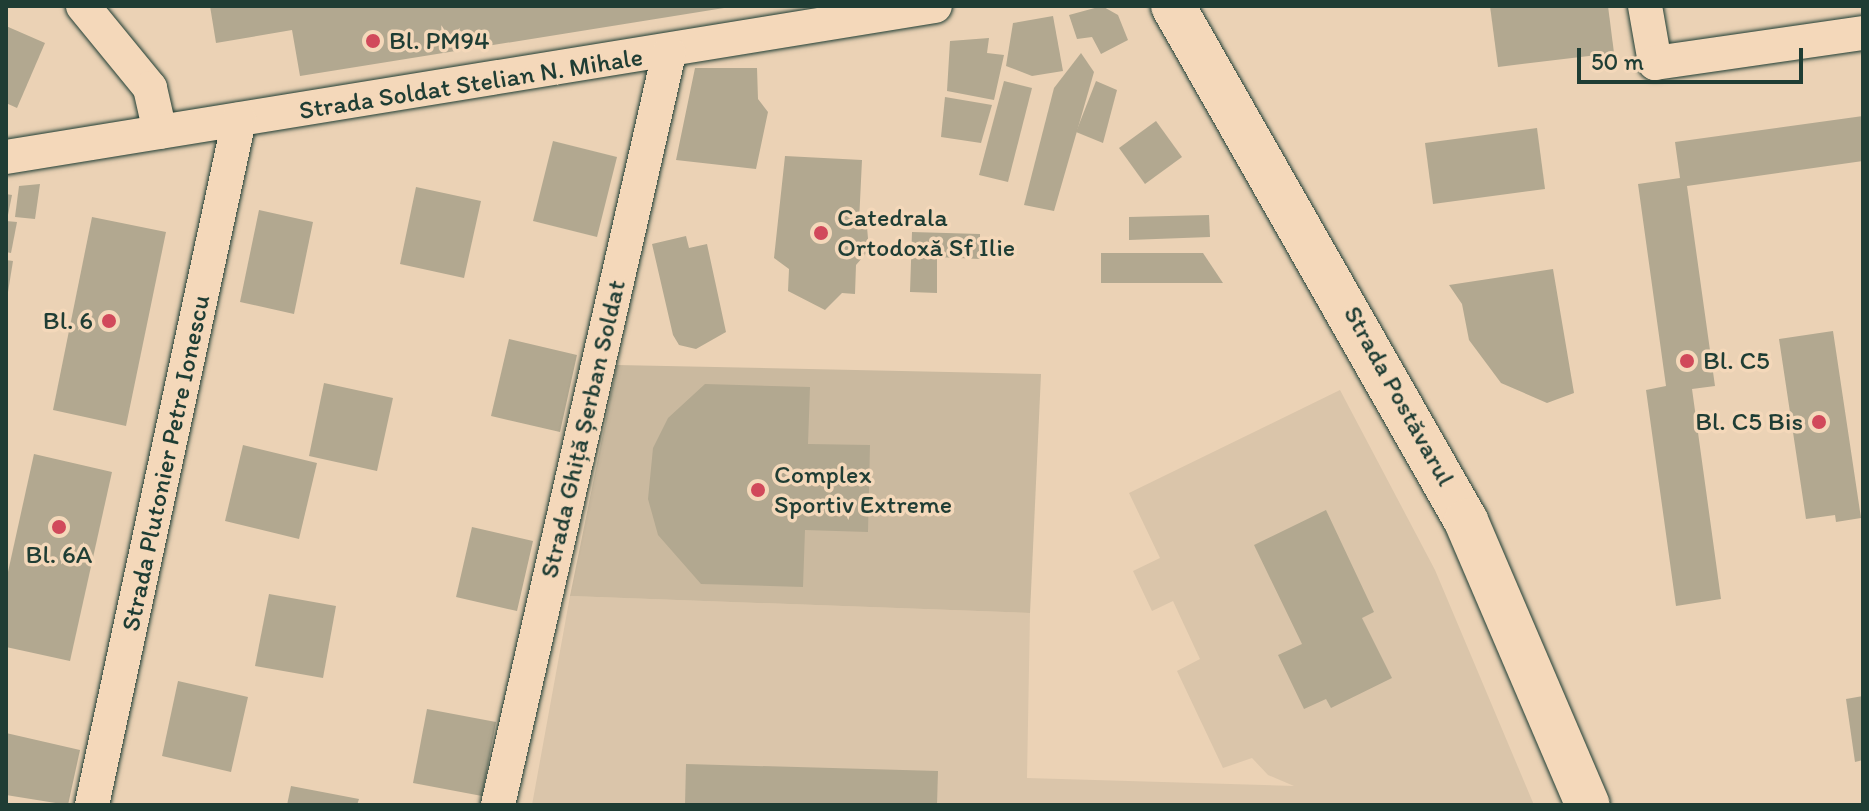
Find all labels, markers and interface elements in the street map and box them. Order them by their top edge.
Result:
place label: Bl. PM94 [389,25,490,57]
marker: Bl. PM94 [364,32,382,50]
scale bar [1581,32,1807,82]
street label: Strada Soldat Stelian N. Mihale [297,41,645,127]
text: 50 m [1591,47,1644,76]
place label: Catedrala Ortodoxă Sf Ilie [837,202,1015,264]
marker: Catedrala Ortodoxă Sf Ilie [812,224,830,242]
street label: Strada Ghiță Șerban Soldat [534,277,632,581]
street label: Strada Plutonier Petre Ionescu [115,292,217,634]
street label: Strada Postăvarul [1337,301,1461,491]
place label: Bl. 6 [43,305,93,337]
marker: Bl. 6 [100,312,118,330]
place label: Bl. C5 [1703,345,1770,377]
marker: Bl. C5 [1678,352,1696,370]
place label: Bl. C5 Bis [1695,406,1803,438]
marker: Bl. C5 Bis [1810,413,1828,431]
place label: Complex Sportiv Extreme [774,459,953,520]
marker: Complex Sportiv Extreme [749,481,767,499]
marker: Bl. 6A [50,518,68,536]
place label: Bl. 6A [26,539,92,571]

